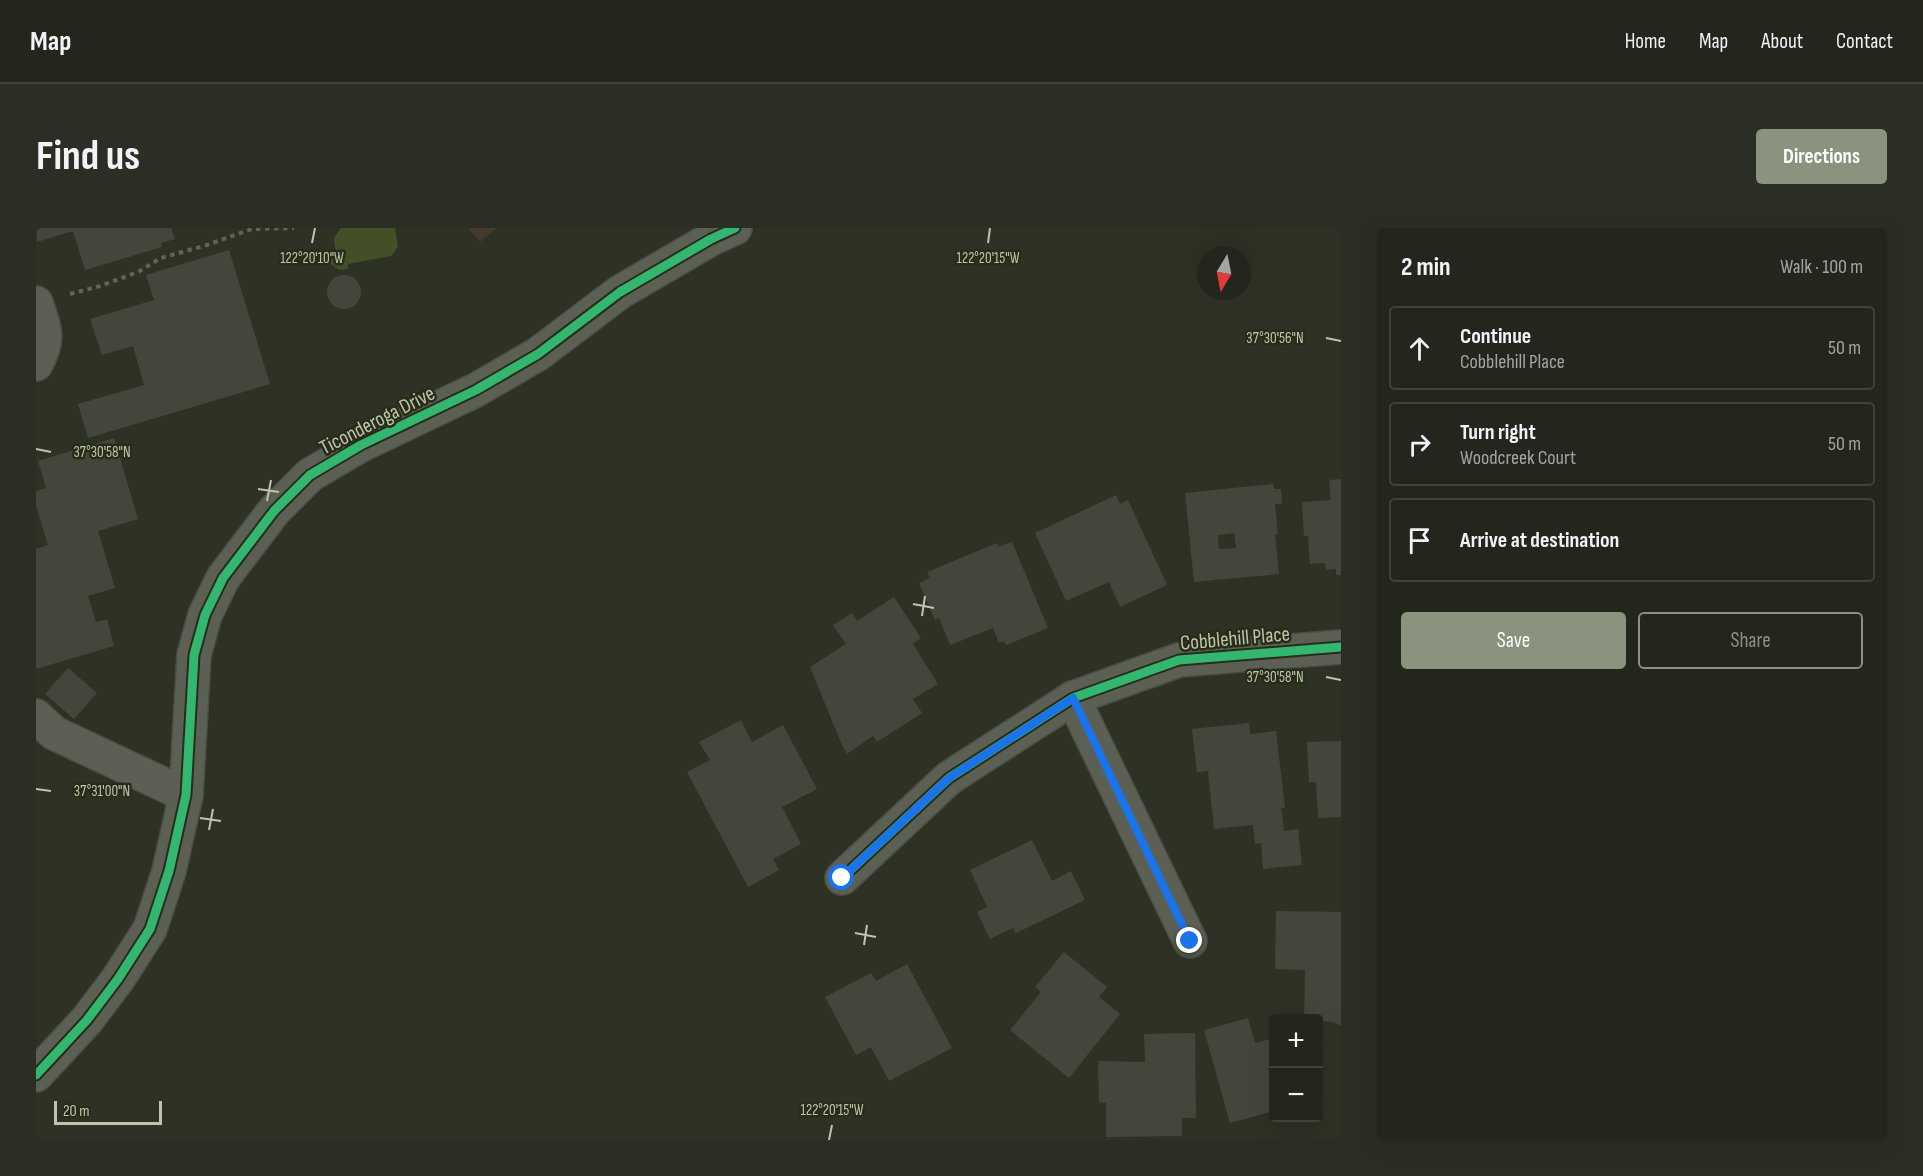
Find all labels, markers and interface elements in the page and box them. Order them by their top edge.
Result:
text: Map [30,25,71,58]
text: Home [1625,29,1666,54]
text: Map [1699,29,1728,54]
text: About [1761,29,1803,54]
text: Contact [1836,29,1893,54]
button: Directions [1756,129,1887,184]
text: Find us [36,131,140,182]
north arrow [1197,246,1251,300]
text: 122°20'10"W [280,249,344,268]
text: 122°20'15"W [957,249,1020,268]
text: 2 min [1401,252,1451,283]
text: Walk · 100 m [1780,255,1863,279]
text: Continue [1460,323,1531,350]
text: 37°30'56"N [1246,329,1304,348]
icon: ahead [1403,332,1436,365]
text: 50 m [1828,336,1861,360]
text: Cobblehill Place [1460,350,1565,374]
street label: Ticonderoga Drive [315,381,439,460]
text: Turn right [1460,419,1536,446]
icon: right [1403,428,1436,461]
text: 50 m [1828,432,1861,456]
text: 37°30'58"N [73,443,131,462]
text: Woodcreek Court [1460,446,1576,470]
icon: arrive [1403,524,1436,557]
text: Arrive at destination [1460,527,1619,554]
button: Save [1401,612,1626,669]
button: Share [1638,612,1863,669]
street label: Cobblehill Place [1179,621,1291,656]
text: 37°30'58"N [1246,668,1304,687]
text: 37°31'00"N [74,782,130,801]
route start [828,864,854,890]
route end [1176,927,1202,953]
map controls [1269,1014,1323,1122]
button: + [1269,1014,1323,1068]
button: − [1269,1068,1323,1122]
scale bar [54,1098,162,1126]
text: 122°20'15"W [801,1101,864,1120]
text: 20 m [63,1102,90,1121]

